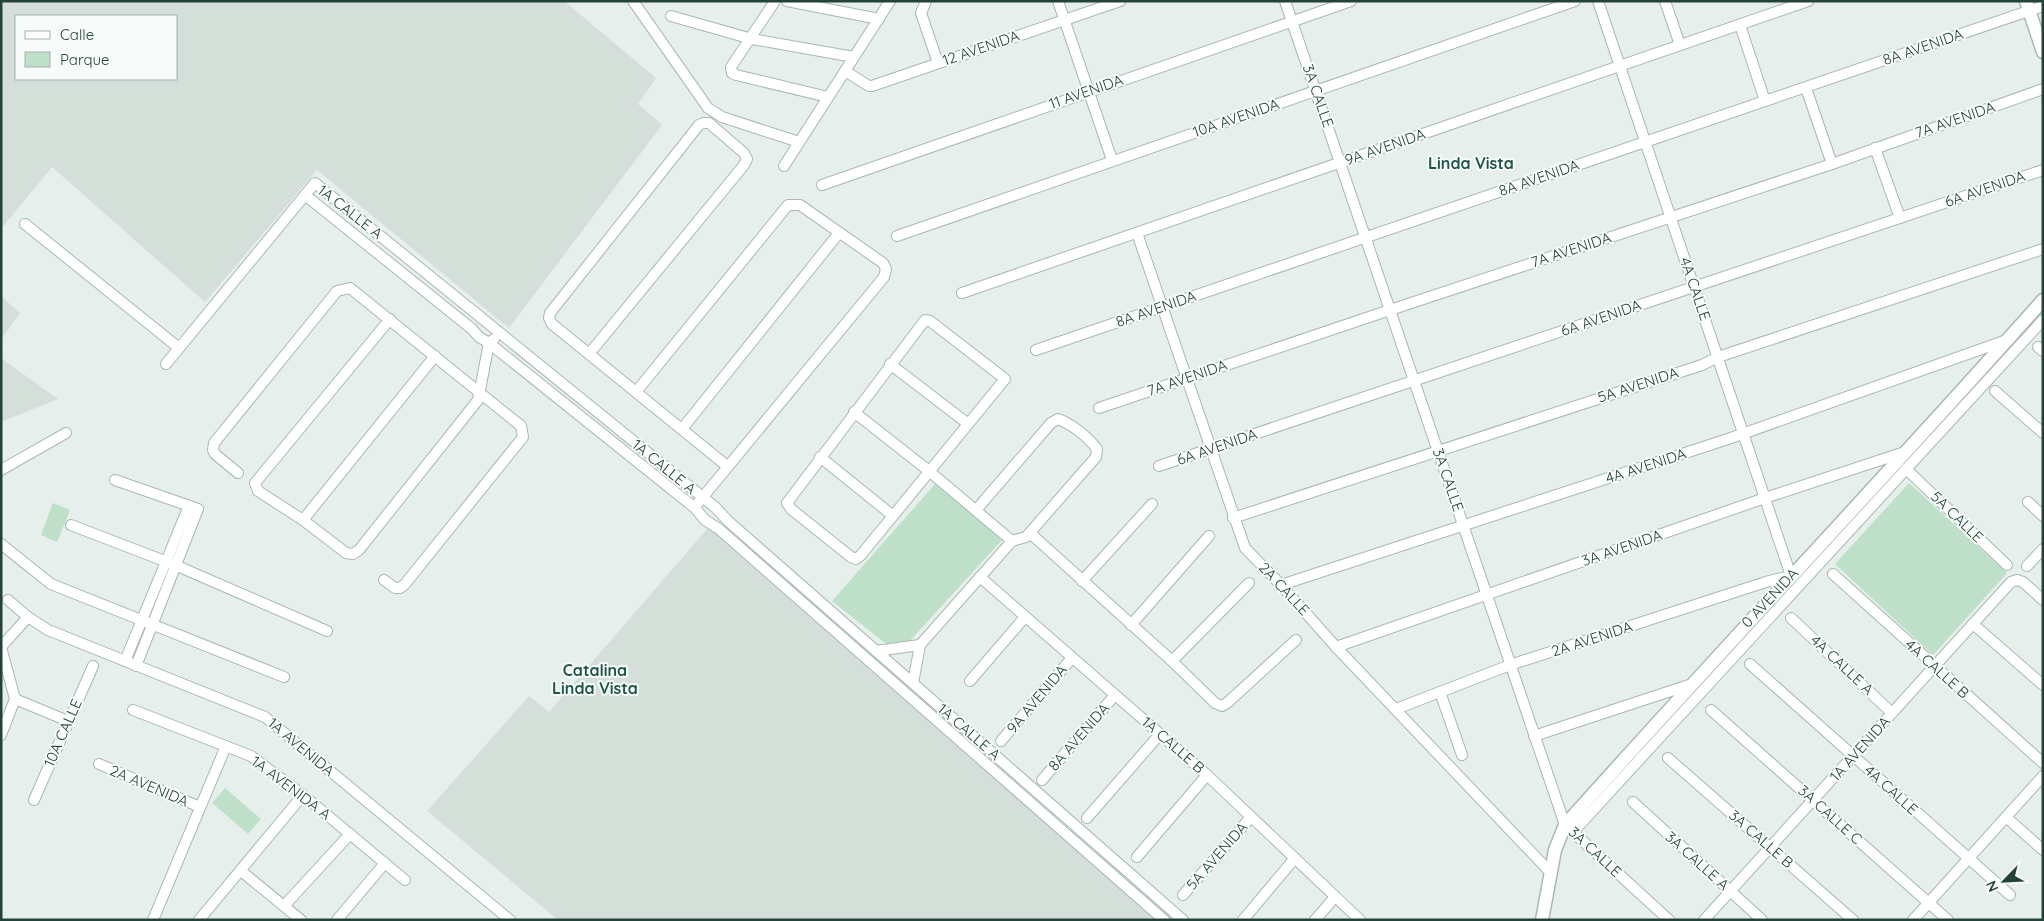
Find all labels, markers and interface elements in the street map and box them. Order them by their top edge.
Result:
legend [15,15,178,80]
street label: 8A AVENIDA [1880,24,1966,69]
text: Calle [60,25,94,44]
street label: 12 AVENIDA [940,25,1022,70]
text: Parque [60,50,110,69]
street label: 3A CALLE [1299,62,1338,130]
street label: 11 AVENIDA [1046,70,1126,113]
street label: 10A AVENIDA [1190,94,1282,141]
street label: 7A AVENIDA [1912,97,1998,142]
street label: 9A AVENIDA [1342,124,1428,169]
district label: Linda Vista [1428,153,1514,173]
street label: 8A AVENIDA [1496,155,1582,200]
street label: 6A AVENIDA [1942,166,2028,211]
street label: 1A CALLE A [314,180,387,243]
street label: 7A AVENIDA [1528,228,1614,271]
street label: 4A CALLE [1676,255,1715,323]
street label: 8A AVENIDA [1113,286,1199,331]
street label: 6A AVENIDA [1558,295,1644,340]
street label: 7A AVENIDA [1144,355,1230,400]
street label: 5A AVENIDA [1595,362,1681,407]
street label: 6A AVENIDA [1174,424,1260,469]
street label: 1A CALLE A [628,435,700,498]
street label: 4A AVENIDA [1603,443,1689,487]
street label: 3A CALLE [1429,446,1468,514]
street label: 5A CALLE [1927,487,1988,546]
street label: 3A AVENIDA [1579,525,1665,570]
street label: 2A CALLE [1255,558,1314,619]
street label: 0 AVENIDA [1737,564,1802,632]
street label: 2A AVENIDA [1549,616,1635,661]
street label: 4A CALLE A [1807,631,1878,699]
street label: 4A CALLE B [1901,635,1973,702]
district label: Catalina Linda Vista [552,660,638,698]
street label: 9A AVENIDA [1002,660,1071,737]
street label: 10A CALLE [39,696,86,770]
street label: 1A CALLE A [934,699,1005,764]
street label: 8A AVENIDA [1044,699,1113,775]
street label: 1A CALLE B [1138,712,1209,777]
street label: 1A AVENIDA [1825,712,1894,785]
street label: 1A AVENIDA [264,713,339,780]
street label: 1A AVENIDA A [248,751,335,824]
street label: 2A AVENIDA [107,760,192,811]
street label: 4A CALLE [1861,761,1922,819]
street label: 3A CALLE C [1794,781,1866,848]
street label: 3A CALLE B [1725,805,1798,872]
street label: 5A AVENIDA [1182,818,1251,894]
street label: 3A CALLE [1565,822,1626,881]
street label: 3A CALLE A [1661,827,1733,894]
north arrow [1979,856,2029,906]
text: N [1982,878,2002,895]

